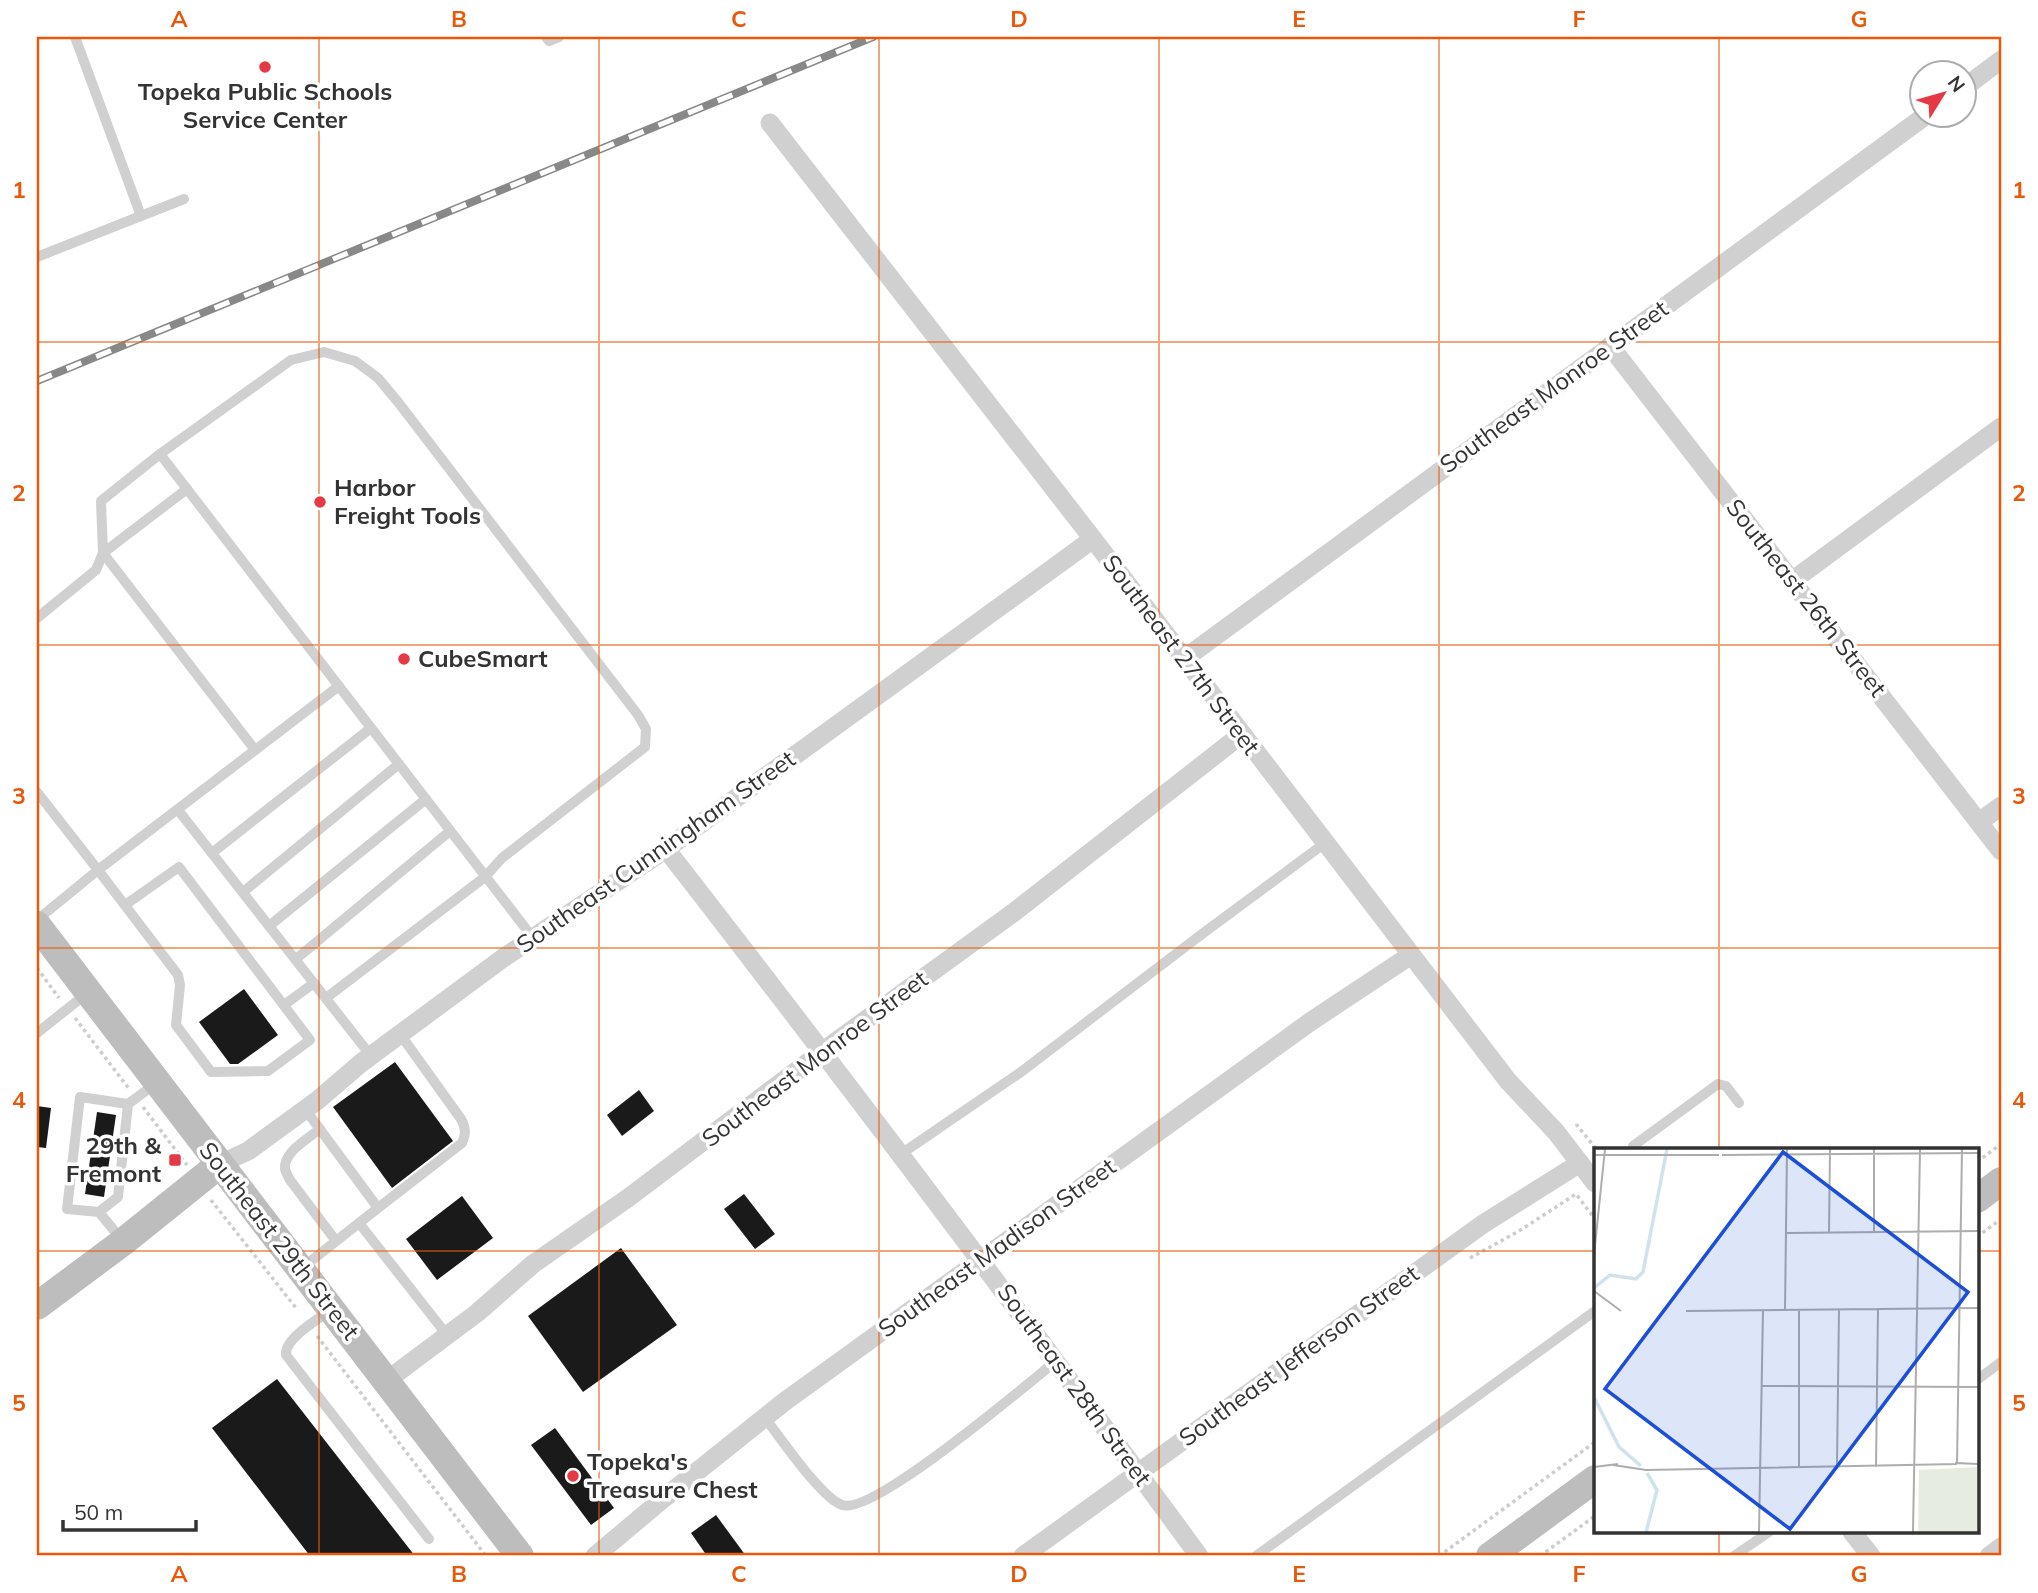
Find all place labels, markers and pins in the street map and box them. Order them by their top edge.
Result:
marker: Topeka Public Schools Service Center [257,59,273,75]
place label: Topeka Public Schools Service Center [138,76,392,134]
place label: Harbor Freight Tools [334,472,481,530]
marker: Harbor Freight Tools [312,494,328,510]
place label: CubeSmart [418,643,548,673]
marker: CubeSmart [396,651,412,667]
place label: 29th & Fremont [66,1130,161,1188]
marker: 29th & Fremont [167,1152,183,1168]
place label: Topeka's Treasure Chest [587,1446,758,1504]
marker: Topeka's Treasure Chest [565,1468,581,1484]

